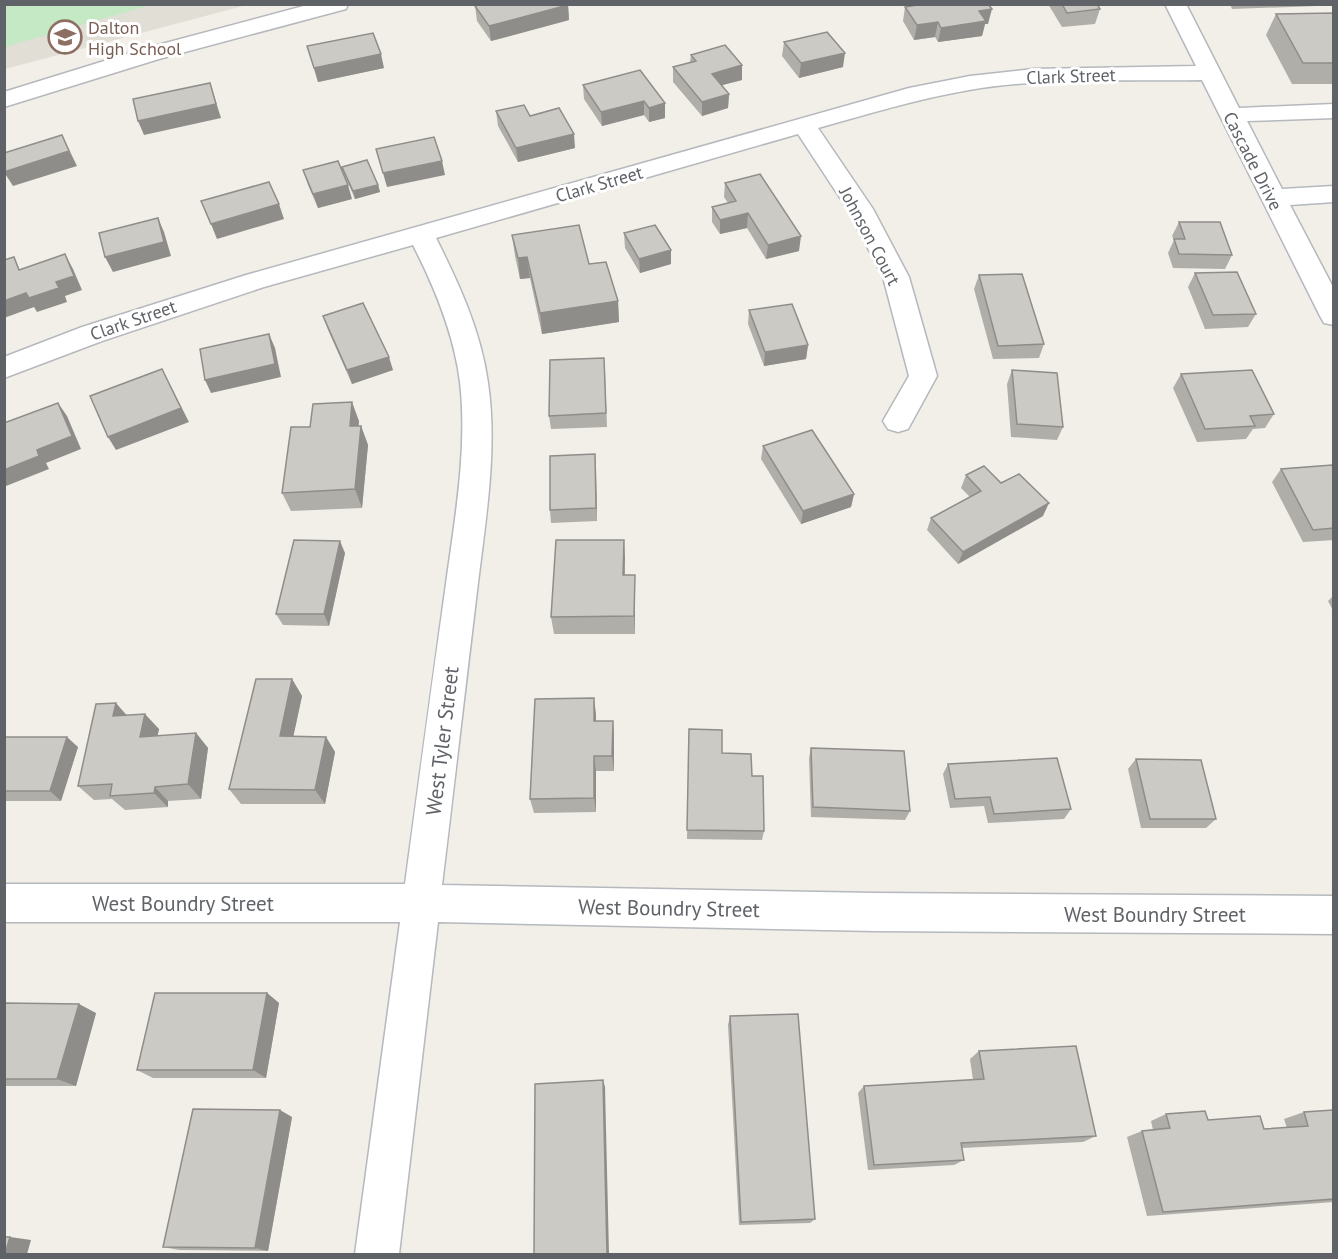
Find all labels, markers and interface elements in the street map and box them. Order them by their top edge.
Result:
place label: Dalton High School [88,16,182,60]
school or university icon: Dalton High School [47,19,83,55]
street label: Clark Street [1026,63,1116,89]
street label: Cascade Drive [1218,108,1288,214]
street label: Clark Street [553,161,645,207]
street label: Johnson Court [834,182,906,289]
street label: Clark Street [87,295,179,345]
street label: West Tyler Street [419,665,465,817]
street label: West Boundry Street [92,890,274,917]
street label: West Boundry Street [578,893,760,923]
street label: West Boundry Street [1064,901,1246,928]

